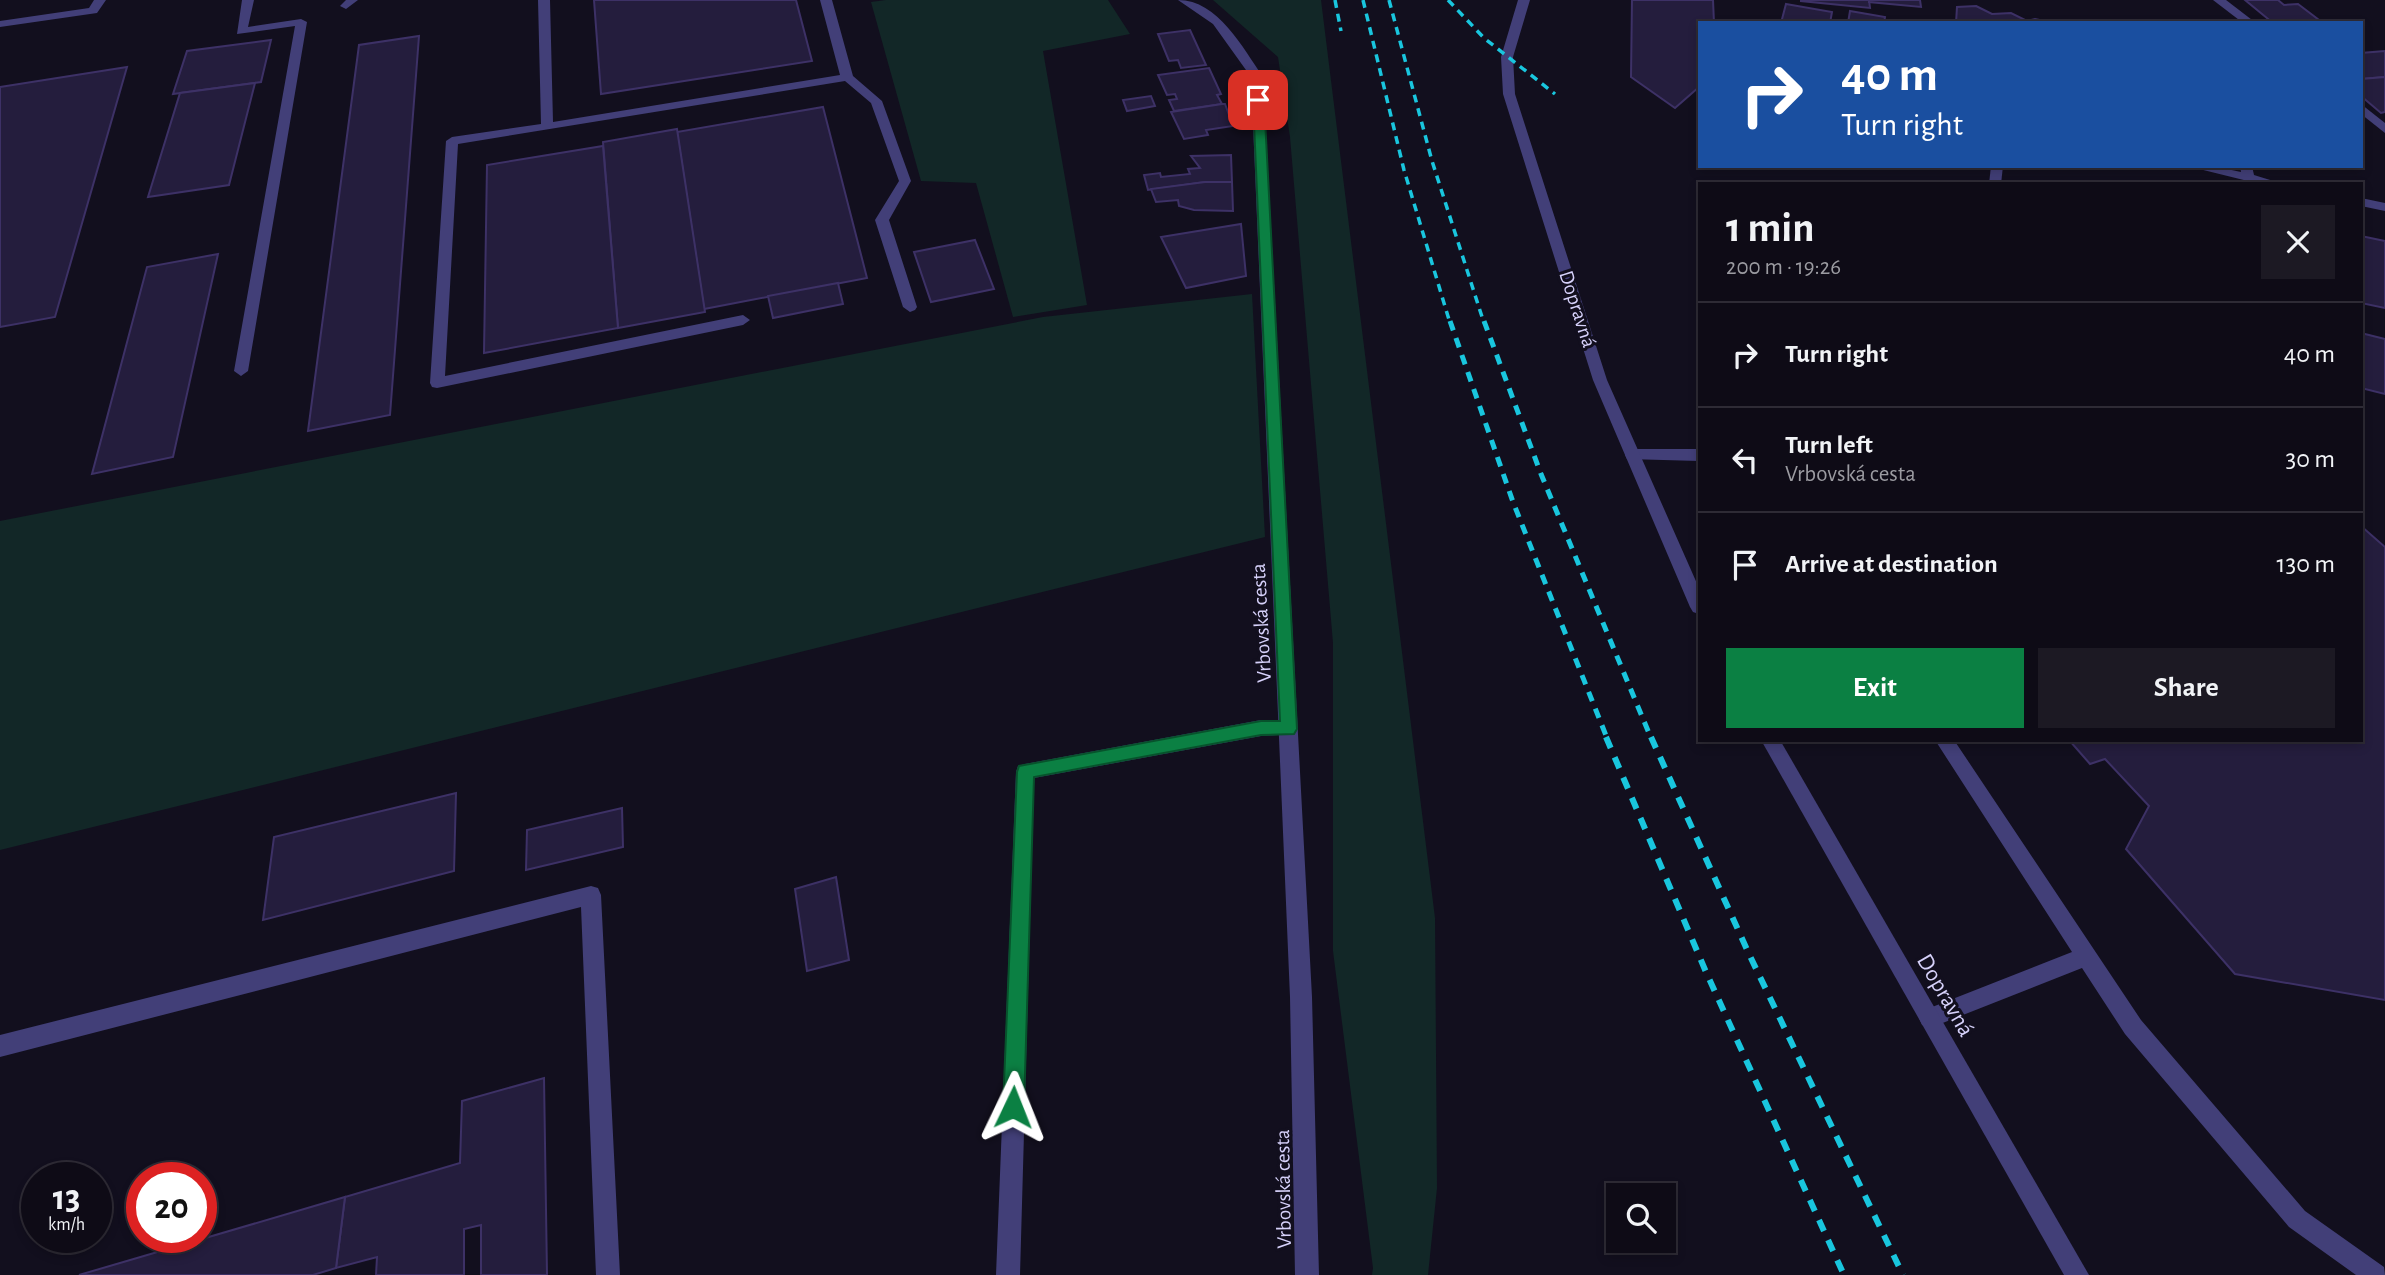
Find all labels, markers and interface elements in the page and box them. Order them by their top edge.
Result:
icon: right [1726,49,1817,140]
text: 40 m [1841,51,1938,100]
pin [1228,70,1288,130]
icon: arrive [1239,81,1277,119]
text: Turn right [1841,109,1963,141]
button: close [2261,205,2335,279]
text: 1 min [1726,207,1815,249]
text: 200 m · 19:26 [1726,256,1841,279]
street label: Dopravná [1555,268,1600,351]
icon: right [1726,336,1764,374]
text: Turn right [1785,341,1888,367]
text: 40 m [2284,341,2335,367]
text: Turn left [1785,432,1873,458]
icon: left [1726,441,1764,479]
text: 30 m [2285,446,2335,472]
text: Vrbovská cesta [1785,463,1916,486]
icon: arrive [1726,546,1764,584]
text: Arrive at destination [1785,551,1998,577]
text: 130 m [2277,551,2335,577]
street label: Vrbovská cesta [1248,563,1275,683]
button: Exit [1726,648,2024,728]
button: Share [2038,648,2335,728]
street label: Dopravná [1912,950,1978,1041]
position arrow [976,1070,1050,1144]
street label: Vrbovská cesta [1272,1129,1295,1249]
speed limit sign: 20 [126,1162,217,1253]
text: 13 [53,1181,80,1216]
map controls [1606,1183,1676,1253]
button: search [1606,1183,1676,1253]
text: km/h [48,1216,85,1234]

